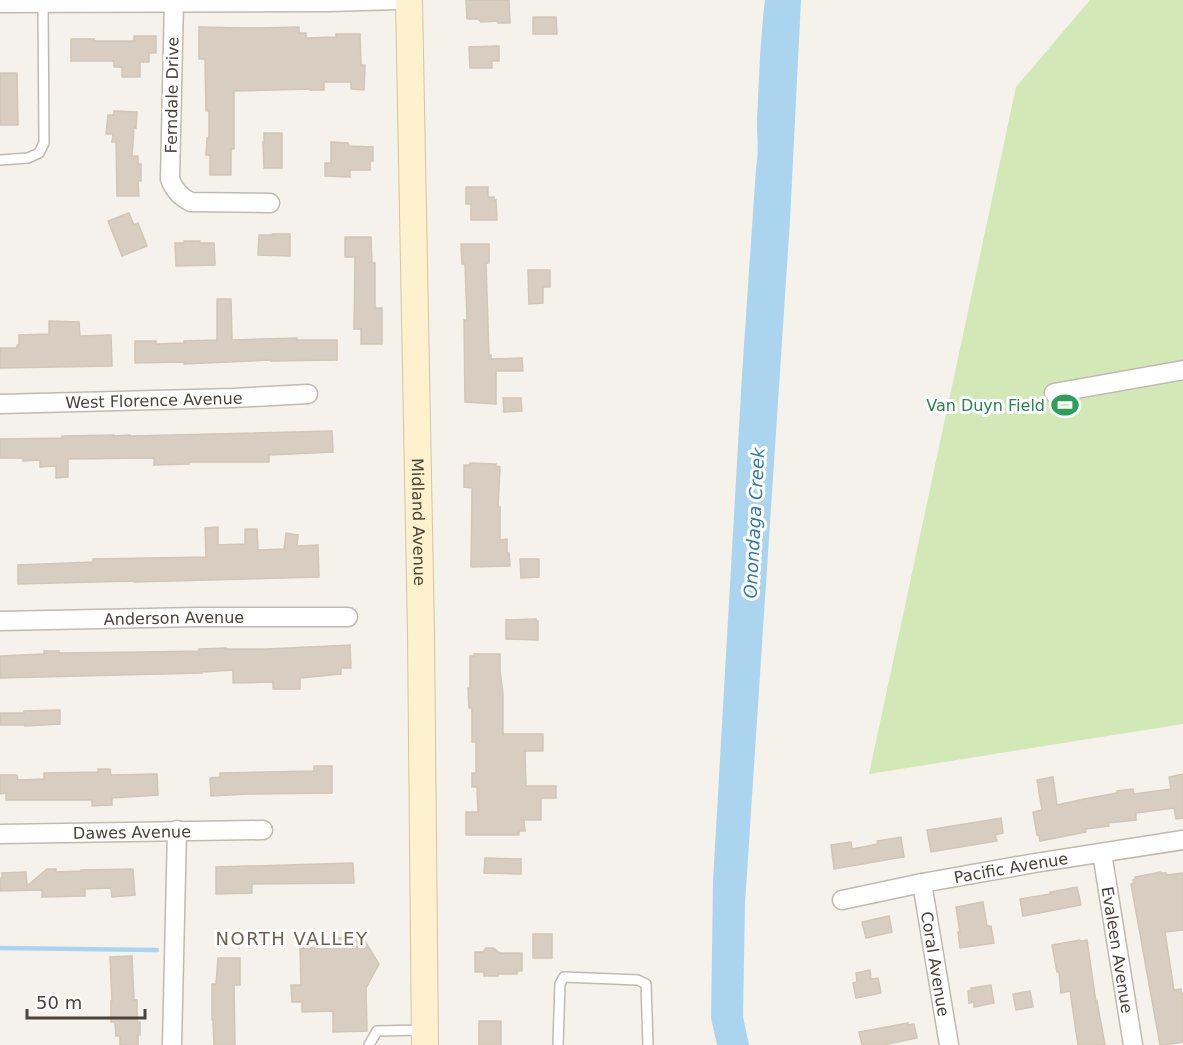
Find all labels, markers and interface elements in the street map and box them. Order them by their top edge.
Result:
street label: Ferndale Drive [161,37,183,153]
street label: West Florence Avenue [65,388,243,412]
sports icon: Van Duyn Field [1050,390,1080,420]
place label: Van Duyn Field [926,396,1045,415]
water label: Onondaga Creek [740,445,769,599]
street label: Midland Avenue [408,458,430,586]
street label: Anderson Avenue [104,608,244,628]
street label: Dawes Avenue [73,822,191,842]
street label: Pacific Avenue [952,849,1069,887]
street label: Evaleen Avenue [1098,885,1137,1015]
street label: Coral Avenue [917,910,954,1018]
district label: NORTH VALLEY [216,928,368,949]
scale bar [27,982,146,1020]
text: 50 m [36,992,82,1013]

